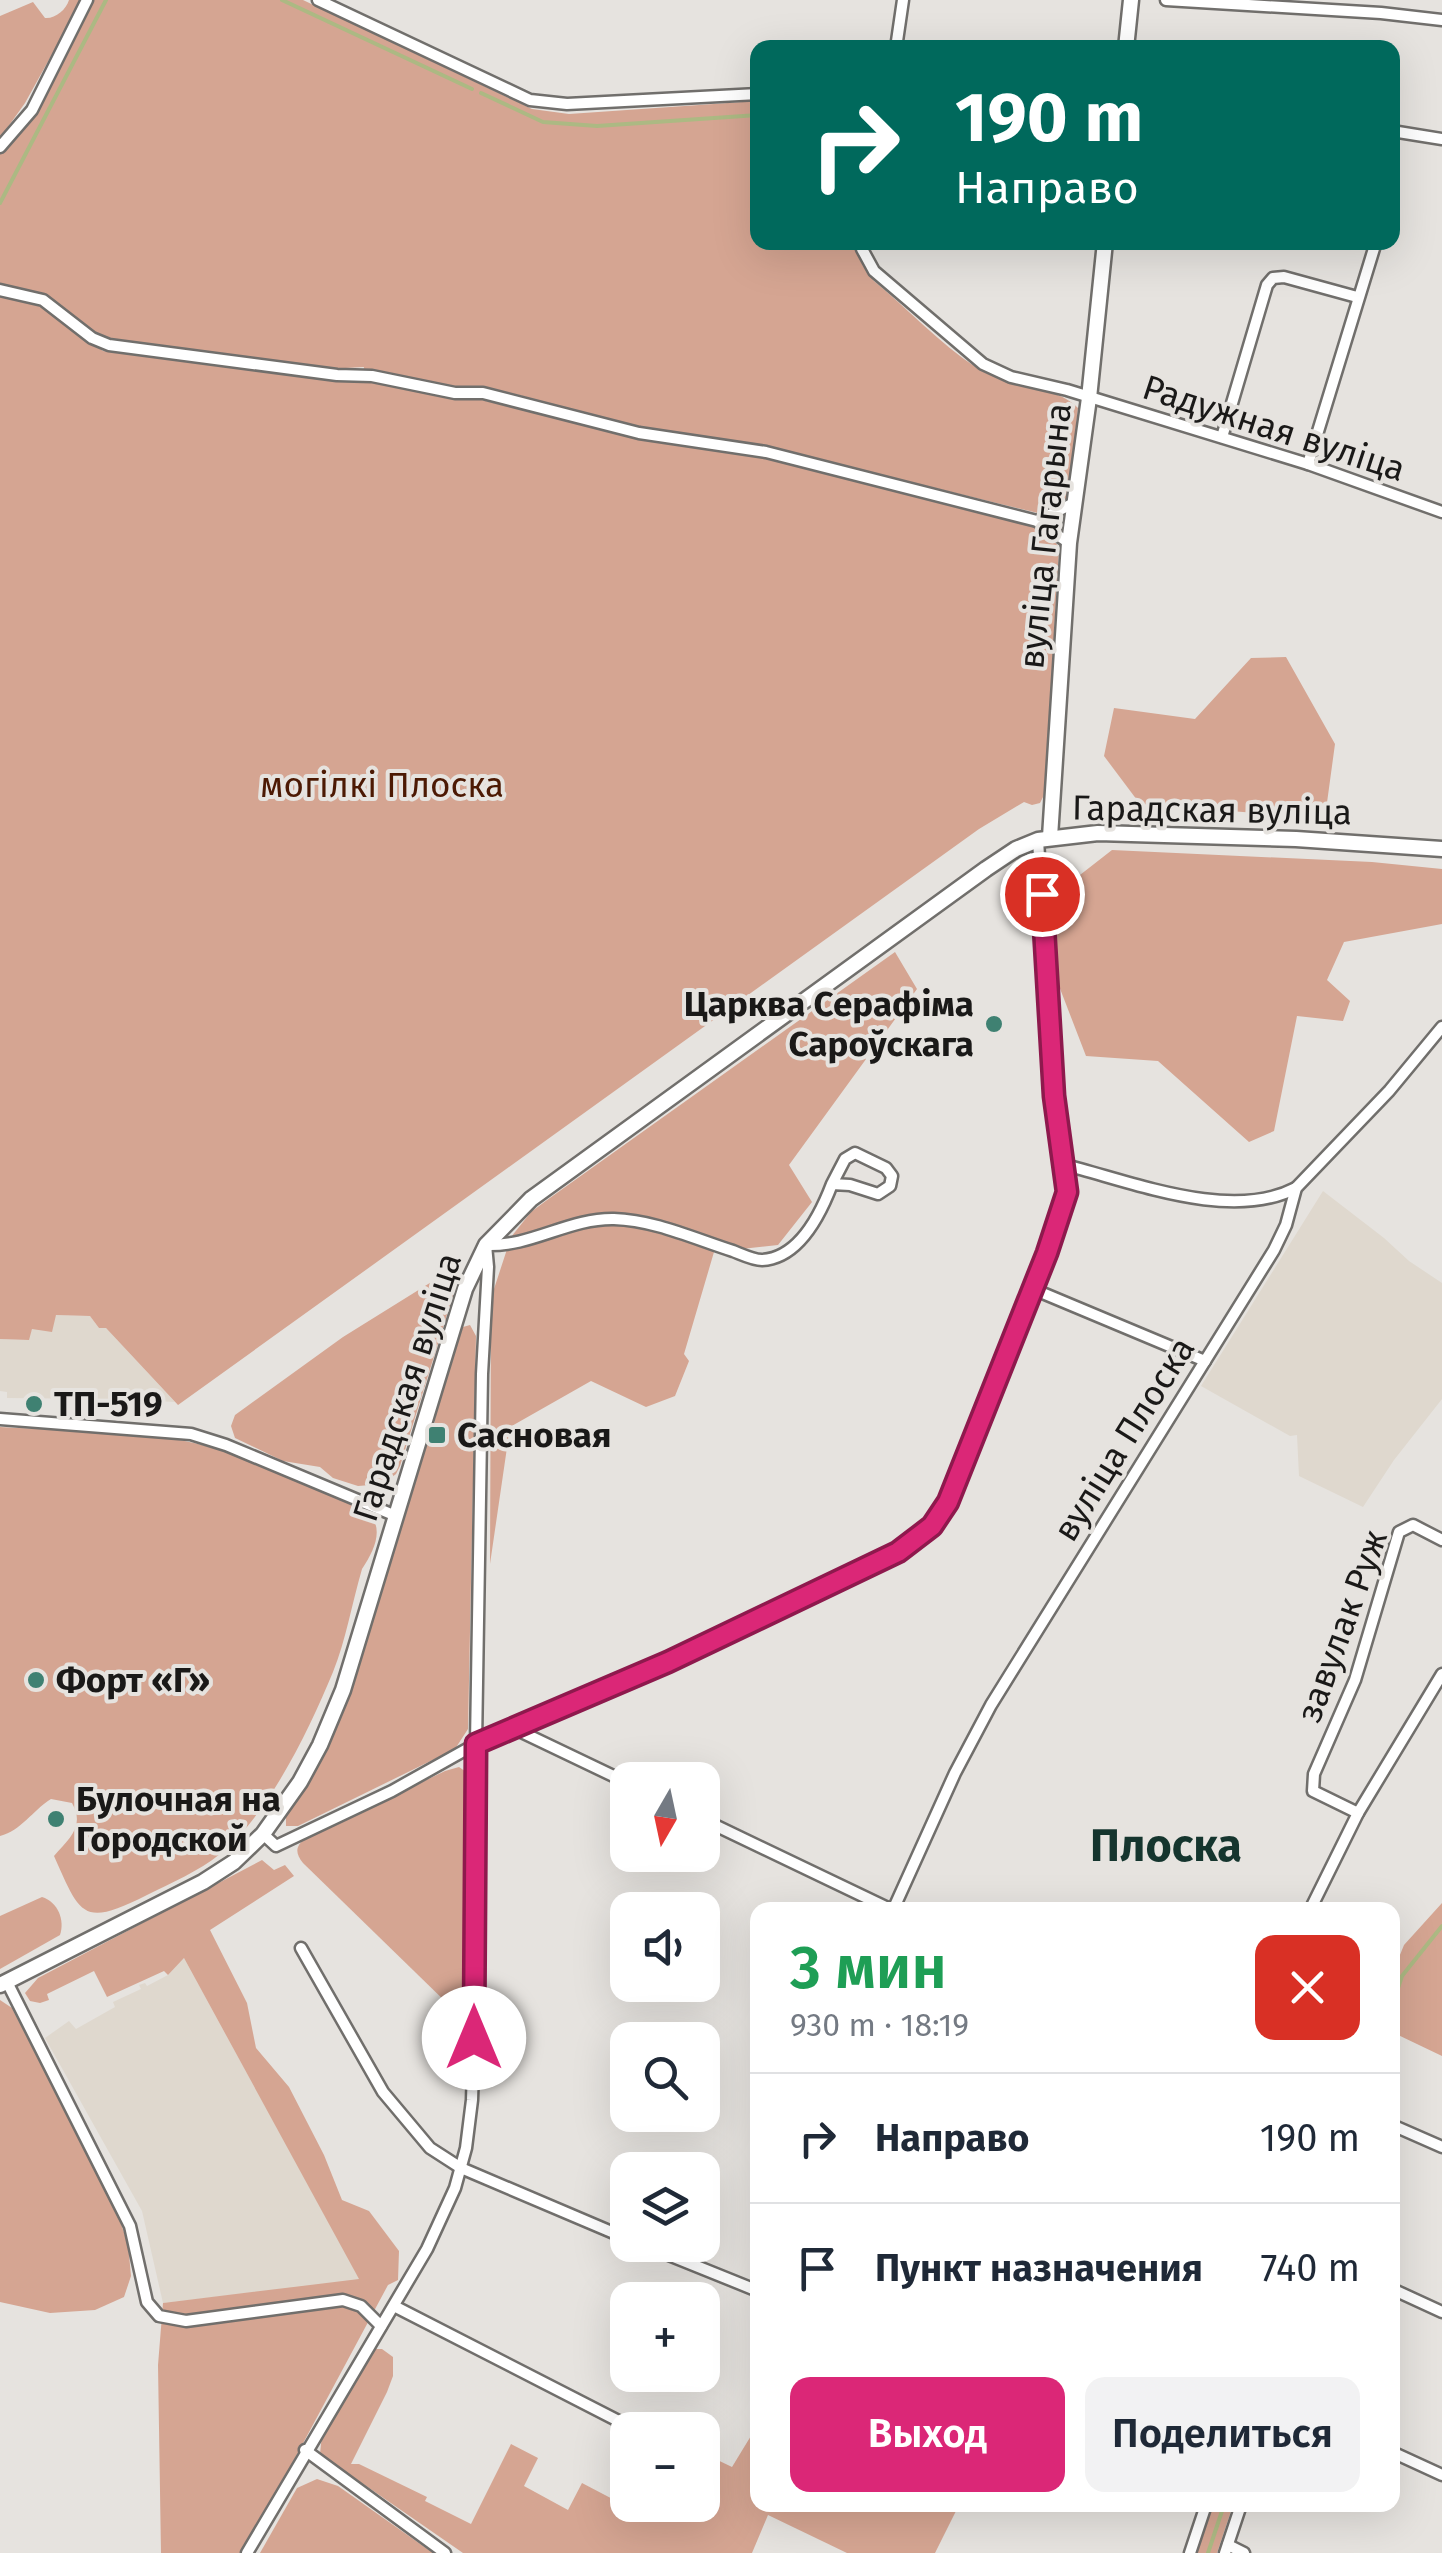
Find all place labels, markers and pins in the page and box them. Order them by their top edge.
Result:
pin [1000,852,1085,937]
place label: Царква Серафіма Сароўскага [684,983,974,1065]
marker: Царква Серафіма Сароўскага [983,1013,1005,1035]
place label: ТП-519 [54,1383,163,1425]
marker: ТП-519 [23,1393,45,1415]
place label: Сасновая [457,1414,612,1456]
marker: Сасновая [426,1424,448,1446]
place label: Форт «Г» [56,1659,210,1701]
marker: Форт «Г» [25,1669,47,1691]
place label: Булочная на Городской [76,1778,281,1860]
marker: Булочная на Городской [45,1808,67,1830]

